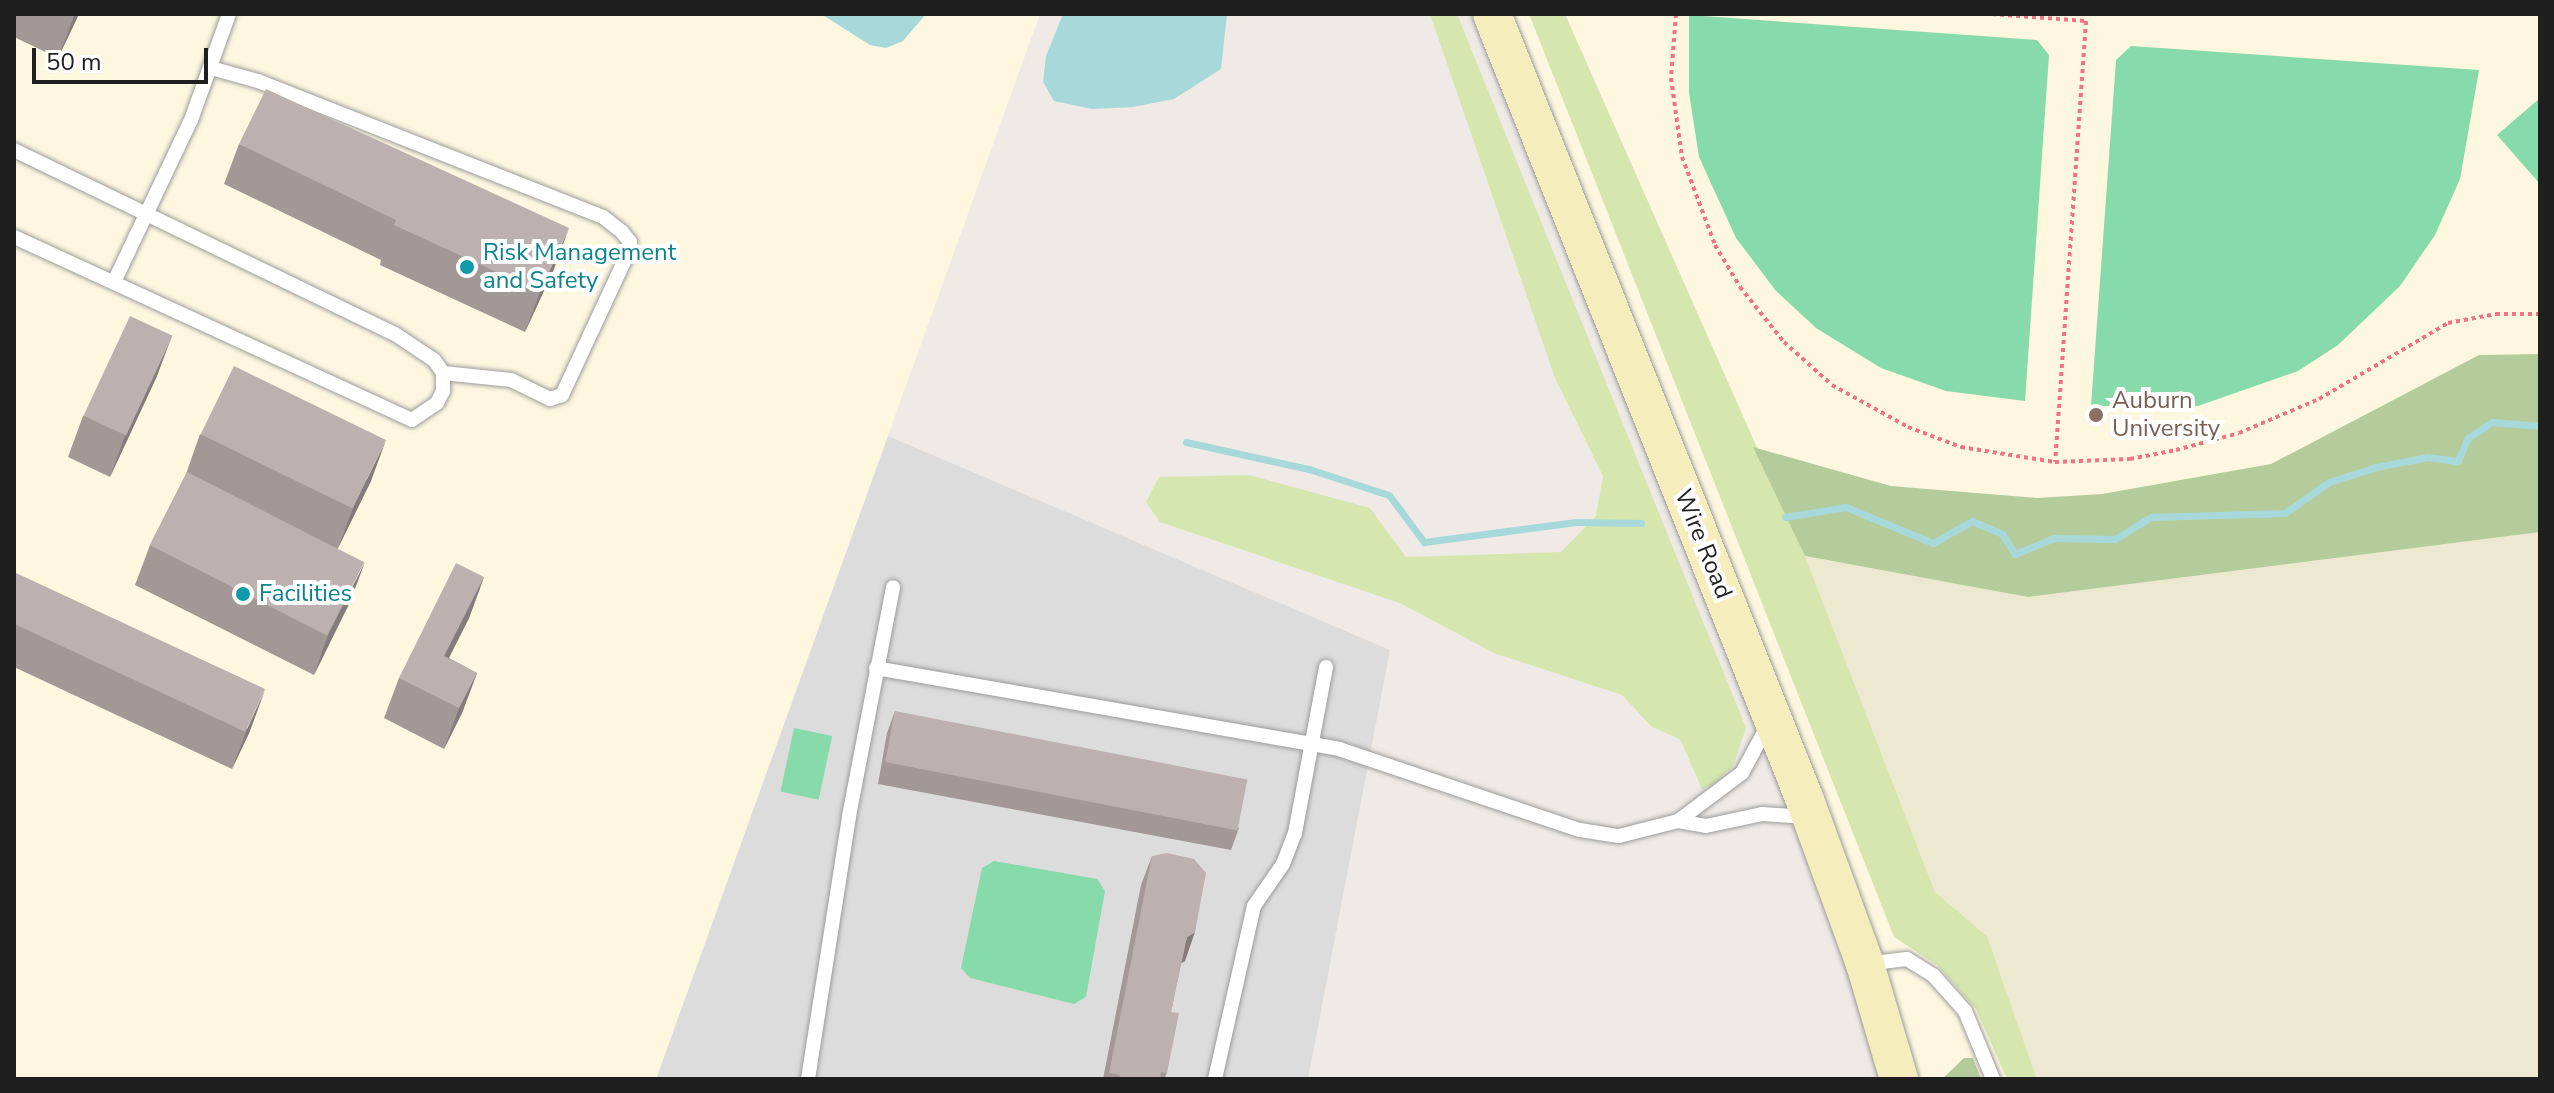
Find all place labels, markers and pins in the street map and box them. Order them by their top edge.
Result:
place label: Risk Management and Safety [483,239,676,295]
marker: Risk Management and Safety [458,258,476,276]
place label: Auburn University [2112,387,2220,443]
marker: Auburn University [2087,406,2105,424]
place label: Facilities [259,580,352,608]
marker: Facilities [234,585,252,603]

